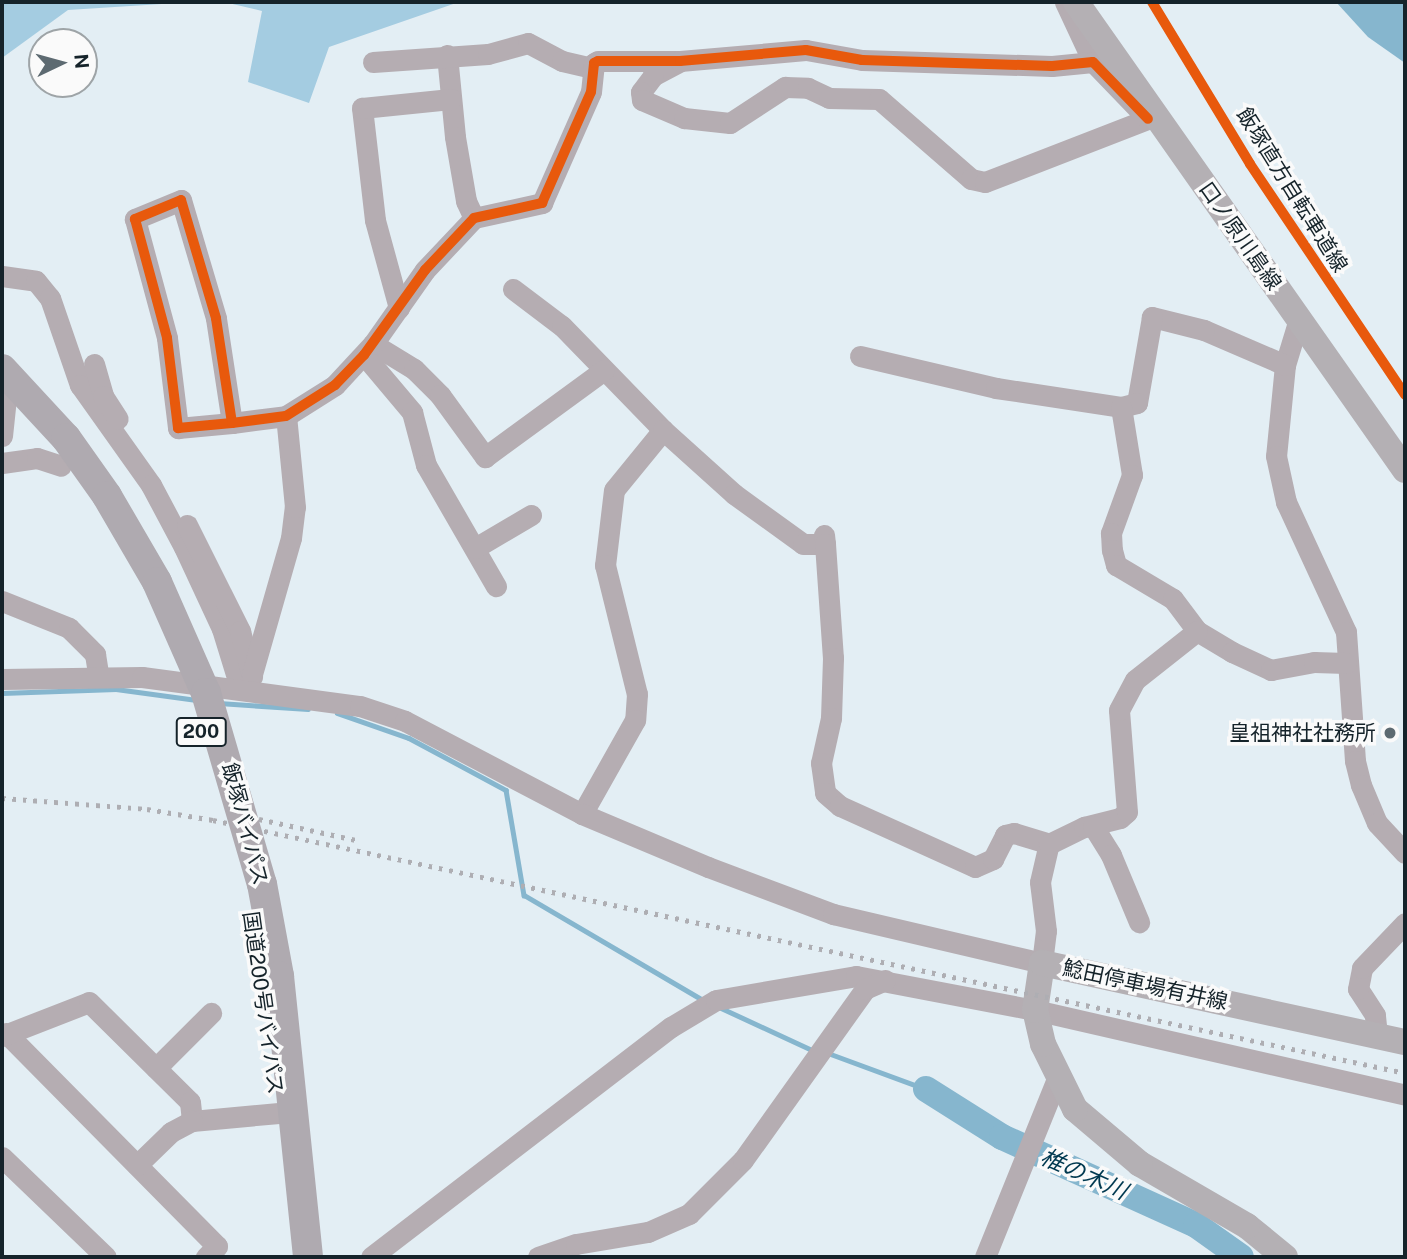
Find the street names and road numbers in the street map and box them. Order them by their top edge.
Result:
street label: 飯塚直方自転車道線 [1231,103,1353,277]
street label: 口ノ原川島線 [1194,177,1286,295]
road number: 200 [175,716,227,748]
street label: 飯塚バイパス [217,760,273,888]
street label: 国道200号バイパス [238,910,288,1096]
street label: 鯰田停車場有井線 [1060,955,1230,1015]

